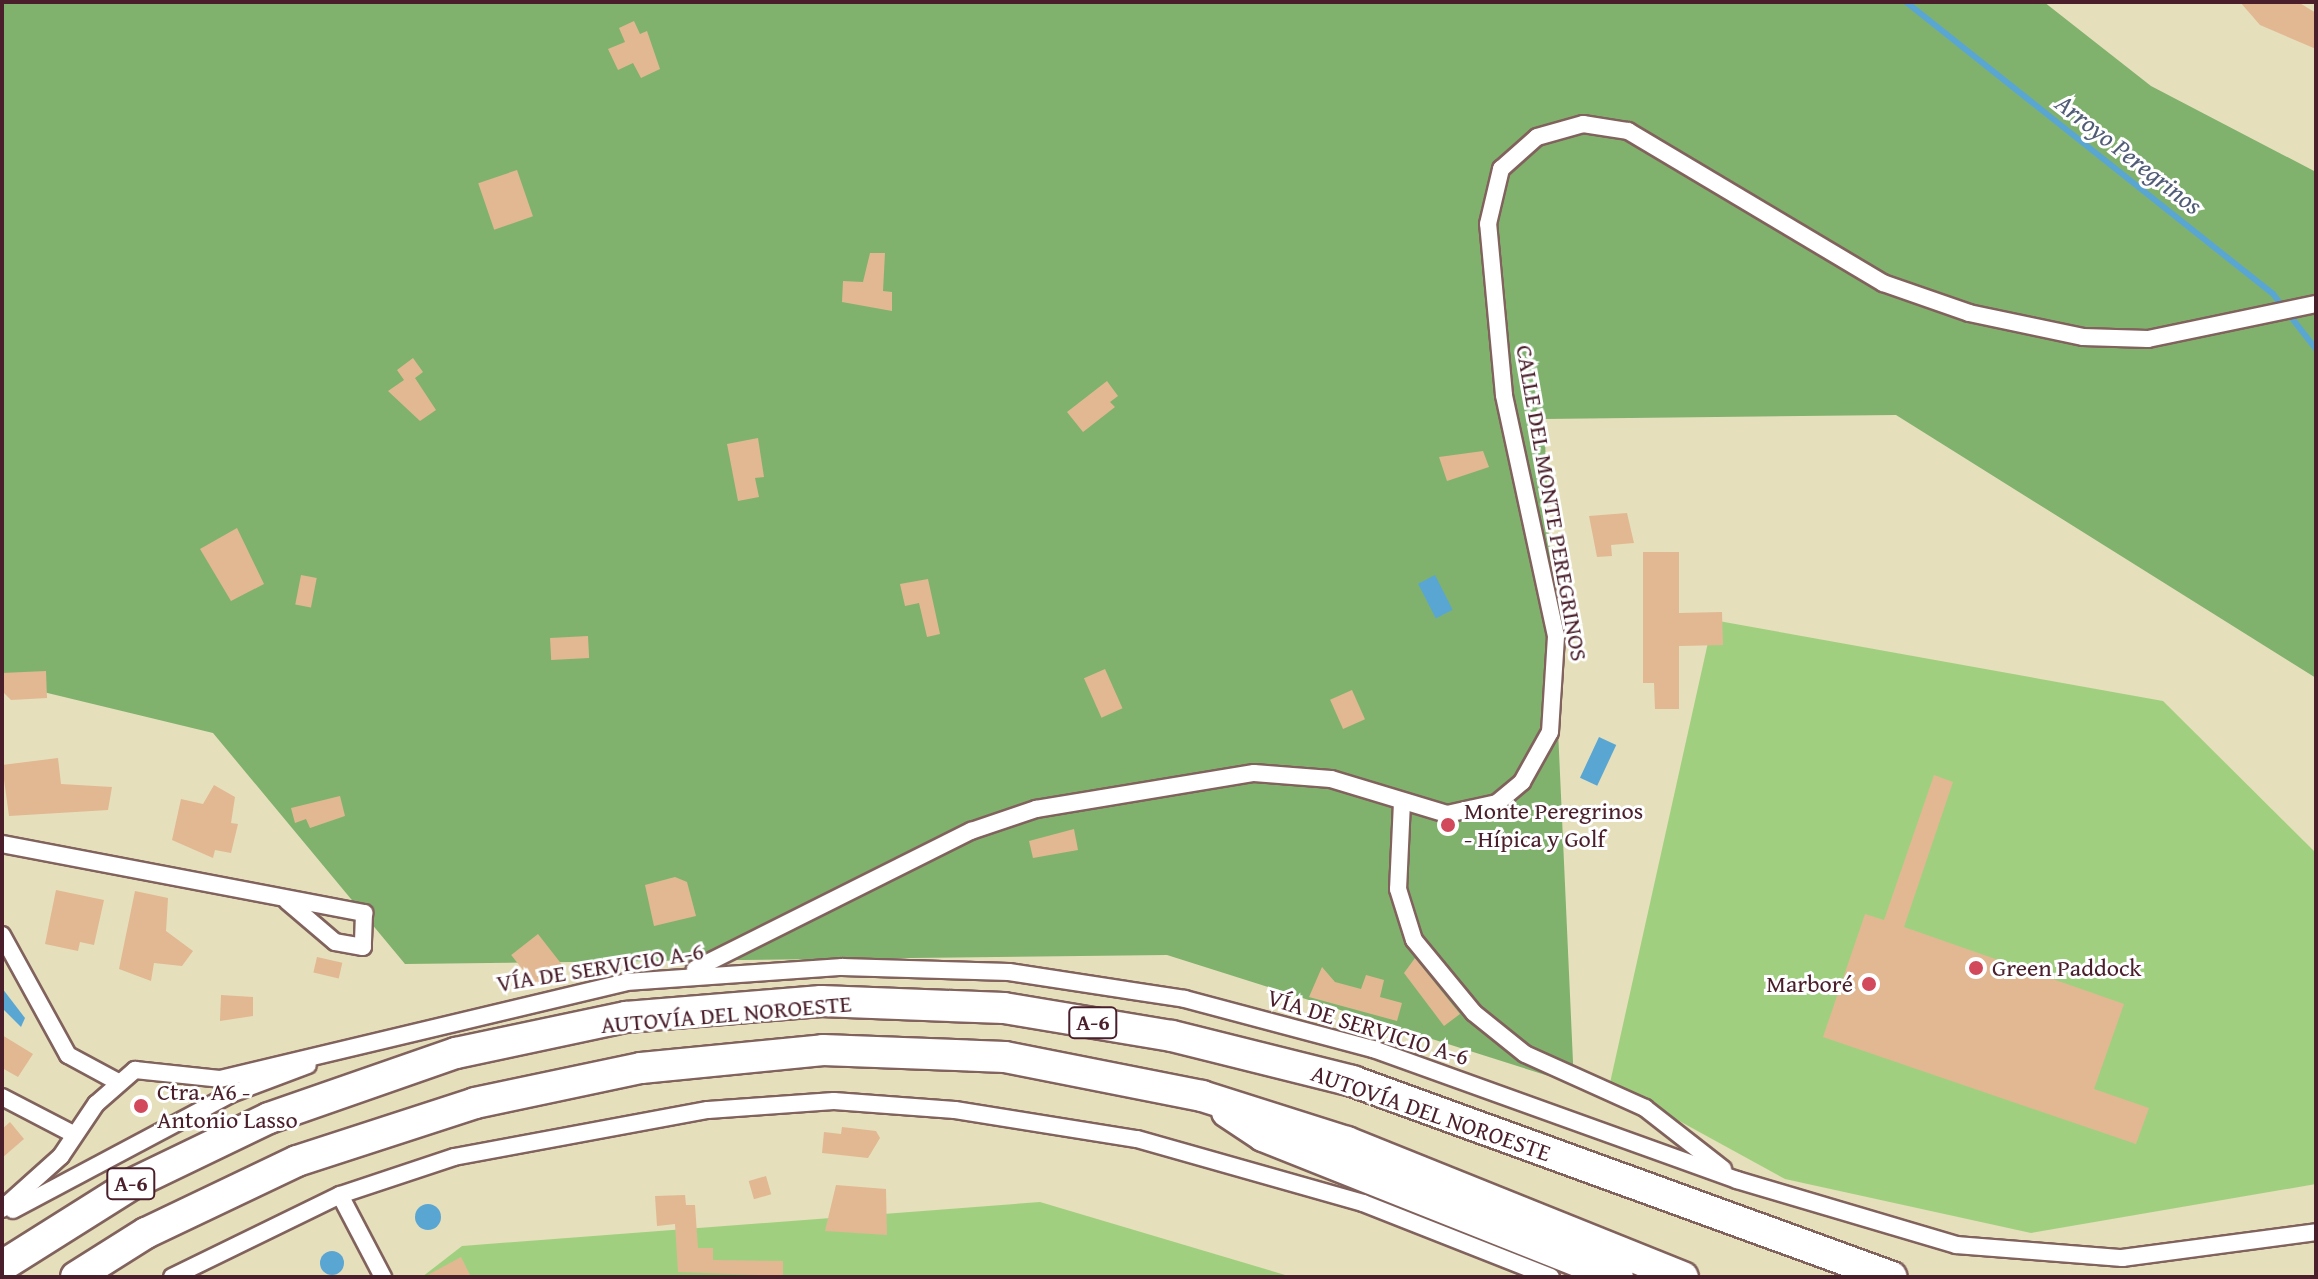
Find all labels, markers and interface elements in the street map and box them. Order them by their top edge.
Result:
water label: Arroyo Peregrinos [2049,87,2209,221]
street label: CALLE DEL MONTE PEREGRINOS [1510,343,1594,663]
place label: Monte Peregrinos - Hípica y Golf [1464,797,1643,853]
marker: Monte Peregrinos - Hípica y Golf [1439,816,1457,834]
street label: VÍA DE SERVICIO A-6 [494,936,706,998]
place label: Green Paddock [1992,954,2142,982]
marker: Green Paddock [1967,959,1985,977]
place label: Marboré [1766,970,1853,998]
marker: Marboré [1860,975,1878,993]
street label: VÍA DE SERVICIO A-6 [1264,983,1472,1071]
street label: AUTOVÍA DEL NOROESTE [599,989,853,1039]
road number: A-6 [1067,1005,1119,1041]
street label: AUTOVÍA DEL NOROESTE [1307,1058,1555,1168]
place label: Ctra. A6 - Antonio Lasso [157,1078,298,1134]
marker: Ctra. A6 - Antonio Lasso [132,1097,150,1115]
road number: A-6 [105,1166,157,1202]

